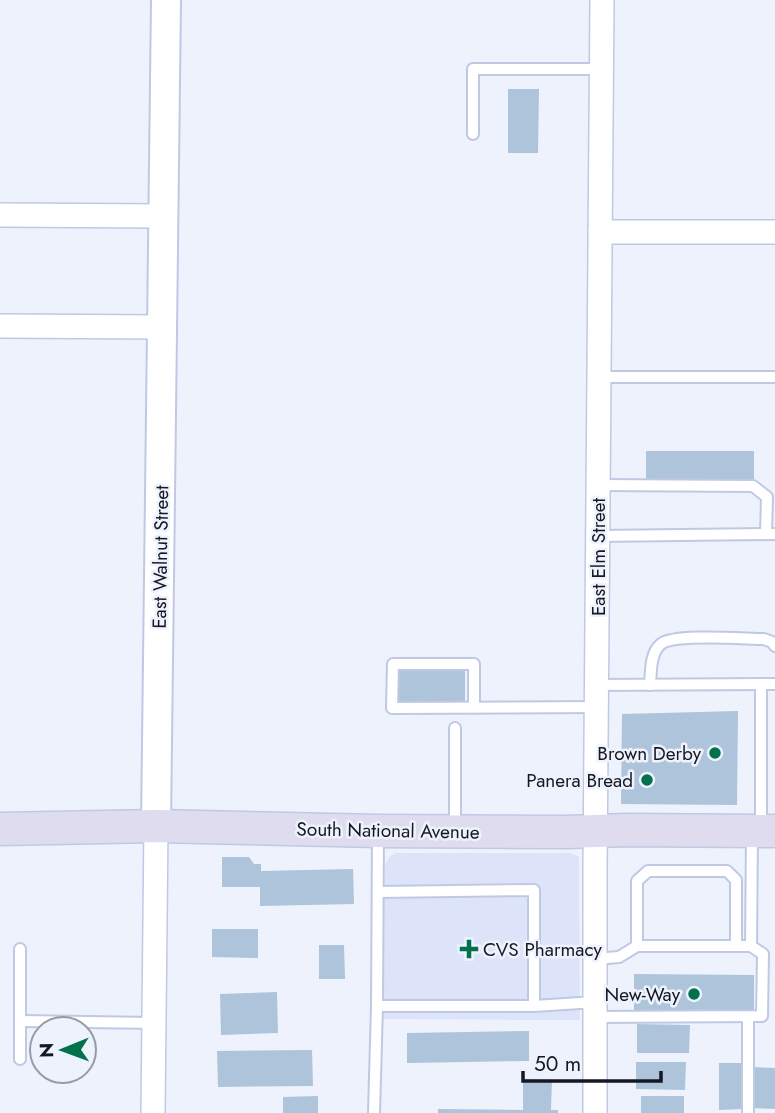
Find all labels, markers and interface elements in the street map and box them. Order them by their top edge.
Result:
street label: East Walnut Street [146,485,175,629]
street label: East Elm Street [585,497,612,616]
place label: Brown Derby [597,740,702,767]
marker: Brown Derby [707,745,723,761]
place label: Panera Bread [526,767,633,794]
marker: Panera Bread [639,772,655,788]
street label: South National Avenue [296,815,480,846]
place label: CVS Pharmacy [483,936,602,963]
marker: CVS Pharmacy [461,941,477,957]
place label: New-Way [605,981,681,1008]
marker: New-Way [686,986,702,1002]
north arrow [28,1015,98,1085]
scale bar [523,1040,661,1084]
text: N [33,1043,60,1058]
text: 50 m [534,1049,581,1079]

